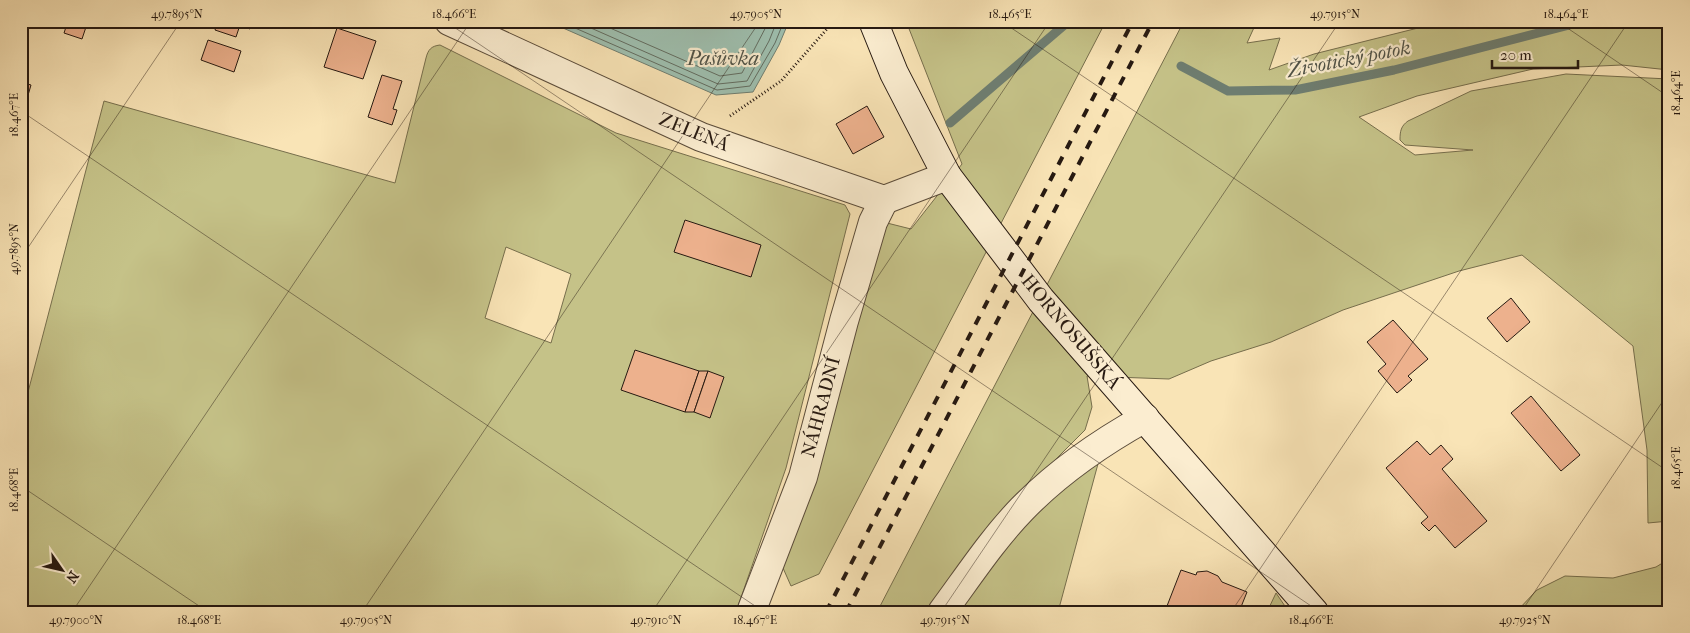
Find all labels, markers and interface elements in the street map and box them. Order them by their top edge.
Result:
text: 49.7895°N [151,7,203,21]
text: 18.466°E [432,7,476,21]
text: 49.7905°N [730,7,782,21]
text: 18.465°E [988,7,1032,21]
text: 49.7915°N [1310,7,1360,21]
text: 18.464°E [1543,7,1589,21]
water label: Životický potok [1283,34,1413,83]
scale bar [1492,38,1579,70]
text: 20 m [1500,46,1532,64]
water label: Pašůvka [686,47,759,70]
text: 18.464°E [1669,70,1683,116]
text: 18.467°E [7,93,21,137]
street label: ZELENÁ [656,108,733,156]
text: 49.7895°N [7,223,21,275]
street label: HORNOSUŠSKÁ [1017,270,1127,394]
street label: NÁHRADNÍ [797,354,845,460]
text: 18.465°E [1669,446,1683,490]
text: 18.468°E [7,468,21,512]
north arrow [38,546,88,596]
text: N [62,568,82,586]
text: 49.7900°N [49,613,103,627]
text: 18.468°E [177,613,221,627]
text: 49.7905°N [340,613,392,627]
text: 49.7910°N [630,613,682,627]
text: 18.467°E [733,613,777,627]
text: 49.7915°N [920,613,970,627]
text: 18.466°E [1289,613,1333,627]
text: 49.7925°N [1499,613,1551,627]

